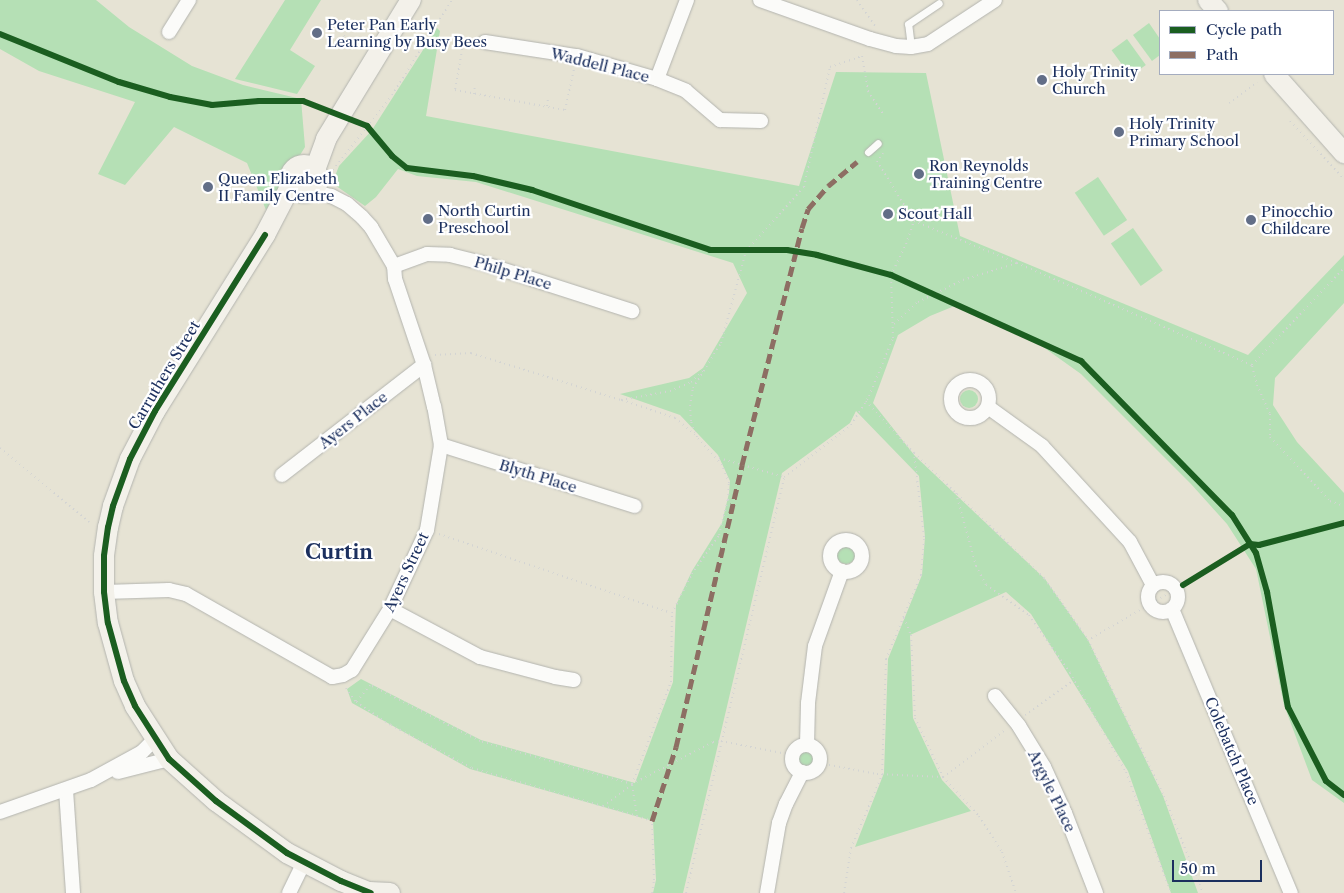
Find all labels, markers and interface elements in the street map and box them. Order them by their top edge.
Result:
legend [1159,10,1334,75]
place label: Peter Pan Early Learning by Busy Bees [327,15,488,50]
text: Cycle path [1206,20,1282,39]
marker: Peter Pan Early Learning by Busy Bees [311,27,323,39]
street label: Waddell Place [549,44,651,86]
text: Path [1206,45,1238,64]
place label: Holy Trinity Church [1052,62,1139,97]
marker: Holy Trinity Church [1036,74,1048,86]
place label: Holy Trinity Primary School [1129,114,1239,149]
marker: Holy Trinity Primary School [1113,126,1125,138]
place label: Ron Reynolds Training Centre [929,156,1042,191]
marker: Ron Reynolds Training Centre [913,168,925,180]
place label: Queen Elizabeth II Family Centre [218,169,337,204]
marker: Queen Elizabeth II Family Centre [202,181,214,193]
place label: North Curtin Preschool [438,201,531,236]
place label: Pinocchio Childcare [1261,202,1333,237]
place label: Scout Hall [898,205,972,223]
marker: Scout Hall [882,208,894,220]
marker: North Curtin Preschool [422,213,434,225]
marker: Pinocchio Childcare [1245,214,1257,226]
street label: Philp Place [472,253,554,293]
street label: Carruthers Street [124,317,204,433]
street label: Ayers Place [315,388,391,452]
street label: Blyth Place [497,456,579,496]
street label: Ayers Street [380,529,432,615]
district label: Curtin [305,540,373,564]
street label: Colebatch Place [1201,694,1263,808]
street label: Argyle Place [1024,747,1080,835]
scale bar [1174,850,1264,882]
text: 50 m [1180,859,1216,878]

